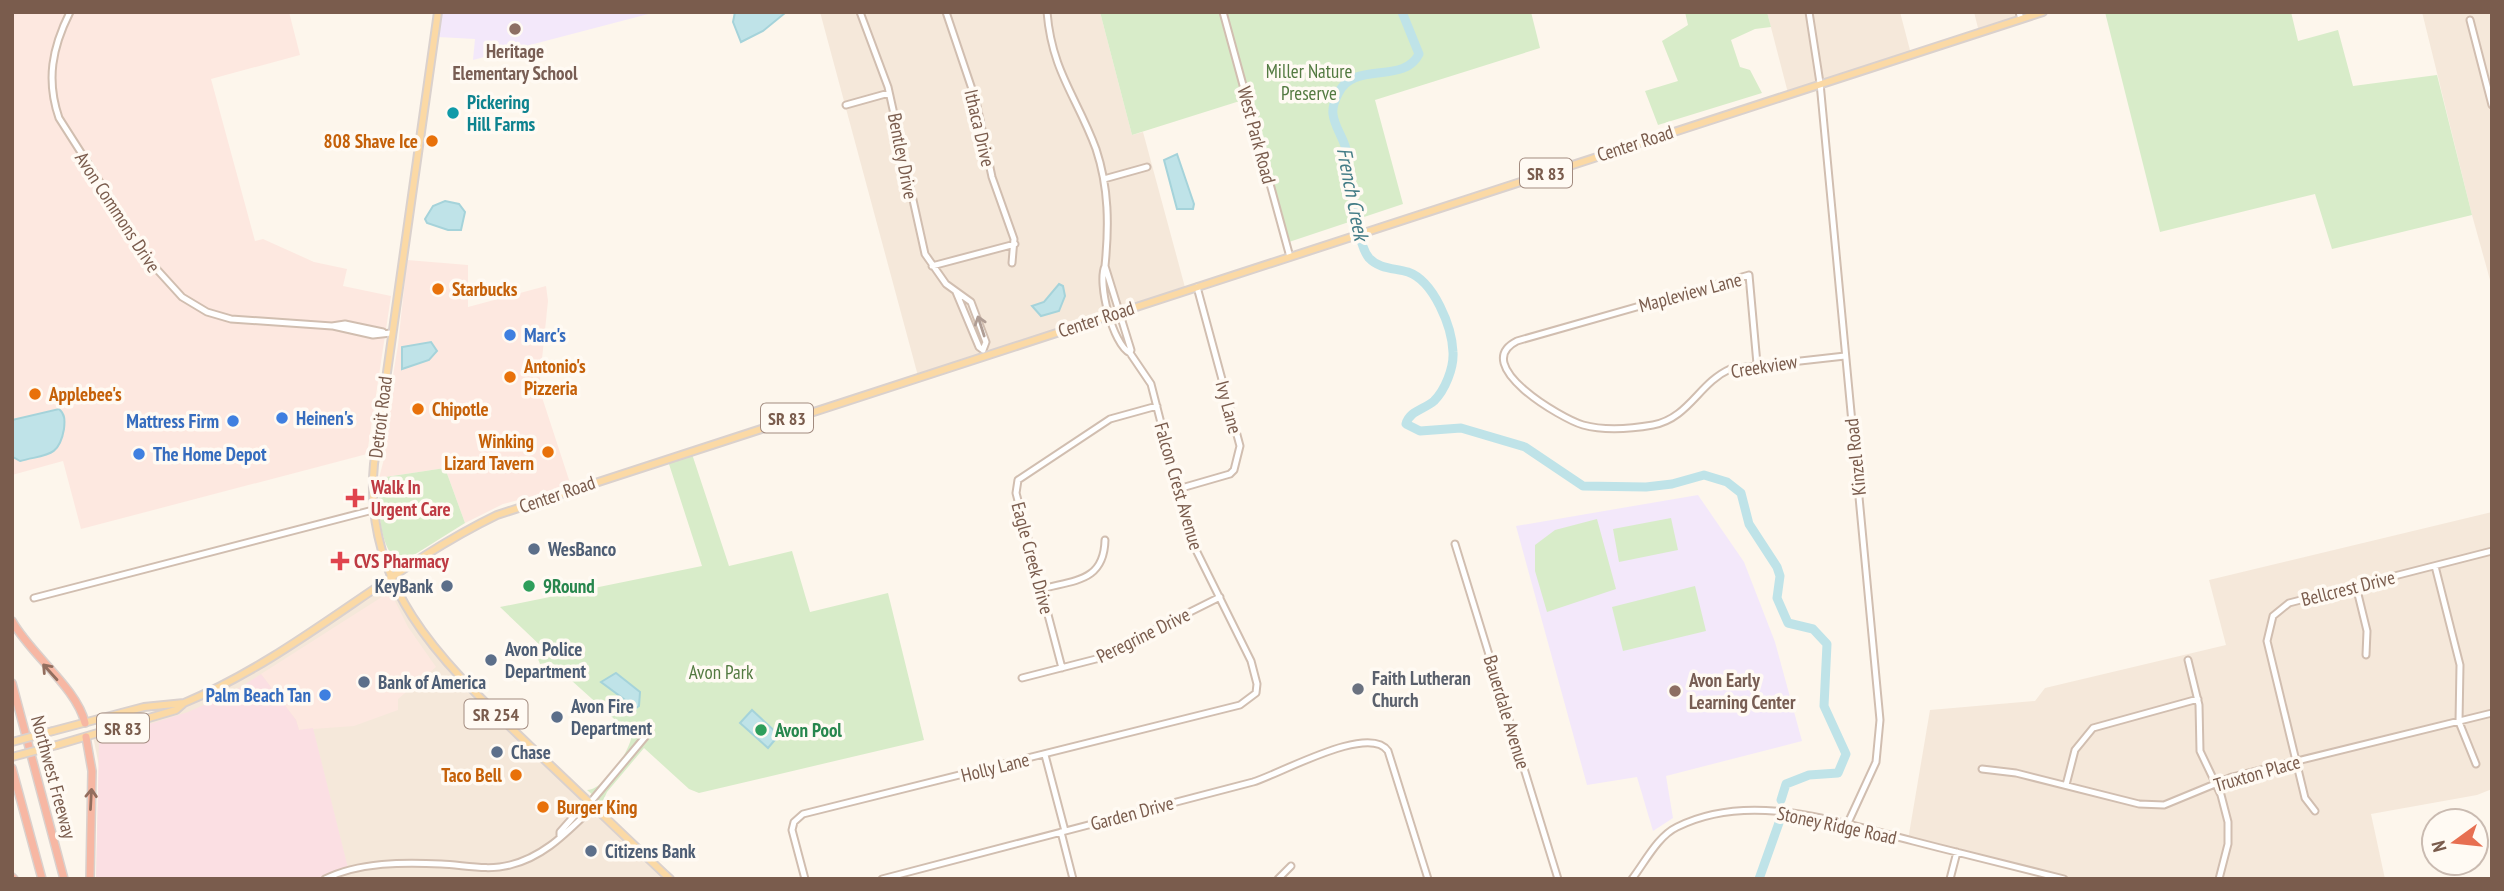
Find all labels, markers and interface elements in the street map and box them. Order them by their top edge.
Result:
marker: Heritage Elementary School [507,21,523,37]
place label: Heritage Elementary School [452,39,578,85]
park label: Miller Nature Preserve [1266,59,1352,105]
street label: West Park Road [1232,84,1282,186]
street label: Ithaca Drive [959,87,1001,169]
place label: Pickering Hill Farms [467,90,536,136]
marker: Pickering Hill Farms [445,105,461,121]
street label: Bentley Drive [883,111,923,201]
street label: Center Road [1594,119,1676,167]
place label: 808 Shave Ice [324,129,418,153]
marker: 808 Shave Ice [424,133,440,149]
water label: French Creek [1331,145,1376,245]
street label: Avon Commons Drive [70,147,166,277]
road number: SR 83 [1520,158,1572,188]
street label: Mapleview Lane [1636,267,1744,317]
place label: Starbucks [452,277,518,301]
marker: Starbucks [430,281,446,297]
street label: Center Road [1055,295,1137,343]
one-way arrow [974,315,986,337]
place label: Marc's [524,323,566,347]
marker: Marc's [502,327,518,343]
street label: Creekview [1729,349,1800,383]
place label: Antonio's Pizzeria [523,354,586,400]
marker: Antonio's Pizzeria [502,369,518,385]
street label: Detroit Road [363,375,397,459]
street label: Ivy Lane [1210,378,1248,436]
place label: Applebee's [48,382,122,406]
marker: Applebee's [27,386,43,402]
place label: Chipotle [432,397,489,421]
marker: Chipotle [410,401,426,417]
road number: SR 83 [761,404,813,432]
place label: Heinen's [296,406,354,430]
place label: Mattress Firm [126,409,219,433]
marker: Heinen's [274,410,290,426]
marker: Mattress Firm [225,413,241,429]
street label: Kinzel Road [1839,417,1871,497]
street label: Falcon Crest Avenue [1149,419,1209,553]
place label: Winking Lizard Tavern [444,429,534,475]
place label: The Home Depot [153,442,267,466]
marker: Winking Lizard Tavern [540,444,556,460]
marker: The Home Depot [131,446,147,462]
street label: Center Road [516,470,598,518]
place label: Walk In Urgent Care [370,475,451,521]
marker: Walk In Urgent Care [345,488,365,508]
street label: Eagle Creek Drive [1007,499,1060,617]
place label: WesBanco [547,537,616,561]
marker: WesBanco [526,541,542,557]
place label: CVS Pharmacy [354,549,449,573]
marker: CVS Pharmacy [332,553,348,569]
street label: Bellcrest Drive [2299,565,2397,611]
place label: KeyBank [375,574,433,598]
place label: 9Round [543,574,595,598]
marker: KeyBank [439,578,455,594]
marker: 9Round [521,578,537,594]
street label: Peregrine Drive [1092,602,1194,668]
place label: Avon Police Department [504,637,586,683]
marker: Avon Police Department [483,652,499,668]
street label: Bauerdale Avenue [1478,652,1536,772]
park label: Avon Park [689,660,754,684]
one-way arrow [42,663,58,681]
place label: Faith Lutheran Church [1372,666,1471,712]
place label: Avon Early Learning Center [1688,668,1796,714]
place label: Bank of America [378,670,486,694]
marker: Bank of America [356,674,372,690]
marker: Faith Lutheran Church [1350,681,1366,697]
place label: Palm Beach Tan [206,683,311,707]
marker: Avon Early Learning Center [1667,683,1683,699]
marker: Palm Beach Tan [317,687,333,703]
place label: Avon Fire Department [570,694,652,740]
road number: SR 254 [464,700,528,728]
marker: Avon Fire Department [549,709,565,725]
street label: Northwest Freeway [26,713,82,842]
road number: SR 83 [97,714,149,742]
place label: Avon Pool [774,718,842,742]
marker: Avon Pool [753,722,769,738]
place label: Chase [511,740,551,764]
marker: Chase [489,744,505,760]
street label: Holly Lane [958,747,1032,787]
street label: Truxton Place [2211,749,2303,797]
place label: Taco Bell [441,763,502,787]
marker: Taco Bell [508,767,524,783]
one-way arrow [85,788,98,811]
street label: Garden Drive [1088,790,1176,836]
place label: Burger King [557,795,637,819]
marker: Burger King [535,799,551,815]
street label: Stoney Ridge Road [1775,801,1899,849]
north arrow [2420,807,2490,877]
text: N [2426,838,2451,854]
place label: Citizens Bank [605,839,696,863]
marker: Citizens Bank [583,843,599,859]

